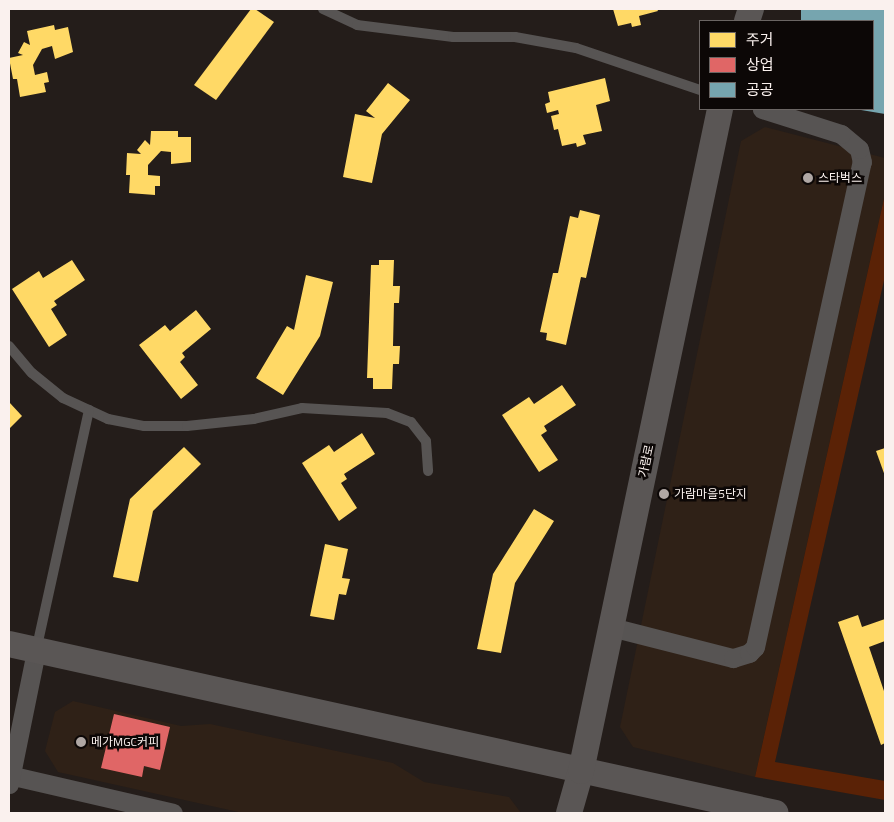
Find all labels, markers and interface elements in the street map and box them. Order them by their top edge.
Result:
legend [699,20,874,110]
text: 주거 [746,28,774,51]
text: 상업 [746,53,774,76]
text: 공공 [746,78,774,101]
place label: 스타벅스 [818,171,862,185]
marker: 스타벅스 [802,172,814,184]
street label: 가람로 [636,443,656,479]
place label: 가람마을5단지 [674,487,747,501]
marker: 가람마을5단지 [658,488,670,500]
place label: 메가MGC커피 [91,735,159,749]
marker: 메가MGC커피 [75,736,87,748]

